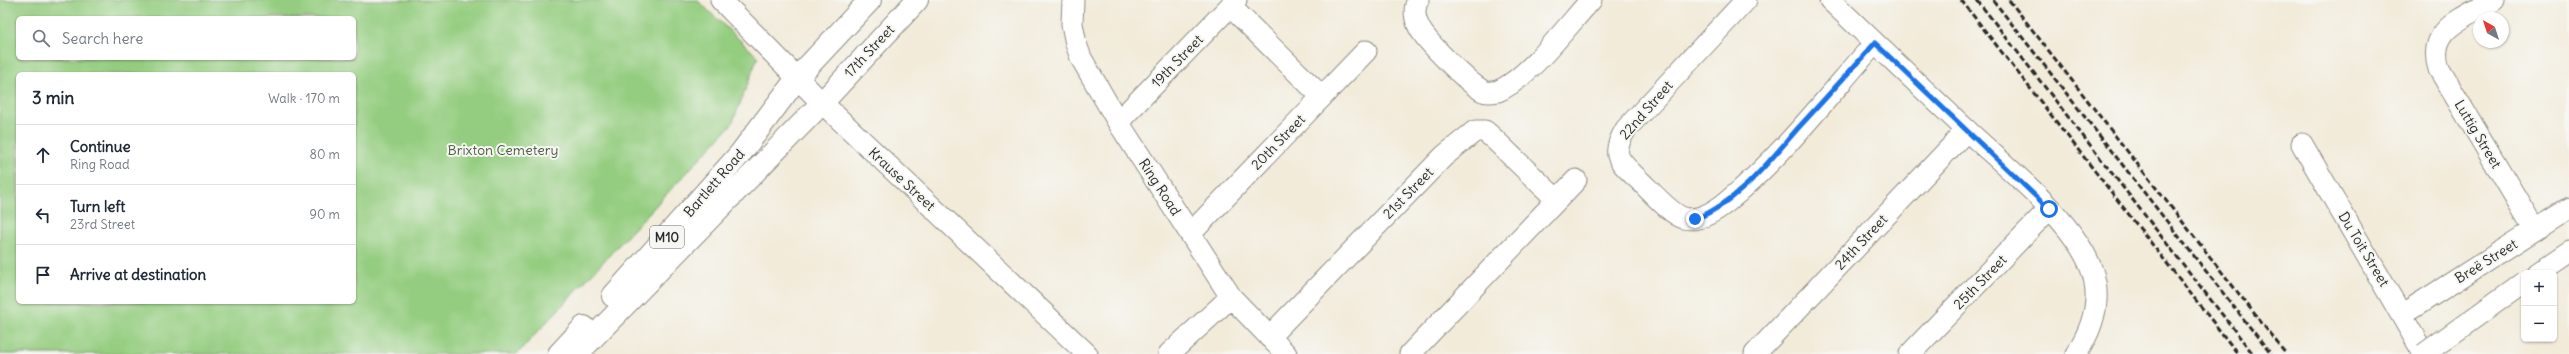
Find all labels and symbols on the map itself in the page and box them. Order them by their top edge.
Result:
north arrow [2473,12,2509,48]
street label: 17th Street [840,21,898,81]
street label: 19th Street [1147,30,1207,91]
street label: 22nd Street [1615,77,1677,143]
street label: Luttig Street [2451,96,2506,172]
street label: 20th Street [1247,110,1309,174]
park label: Brixton Cemetery [448,141,558,159]
street label: Krause Street [865,143,939,215]
street label: Bartlett Road [680,145,748,221]
street label: Ring Road [1135,155,1185,219]
street label: 21st Street [1379,163,1437,223]
route start [2040,200,2058,218]
street label: Du Toit Street [2335,208,2394,290]
route end [1686,210,1704,228]
street label: 24th Street [1831,210,1891,273]
road number: M10 [650,226,684,248]
street label: Breë Street [2451,235,2521,287]
street label: 25th Street [1949,251,2011,313]

